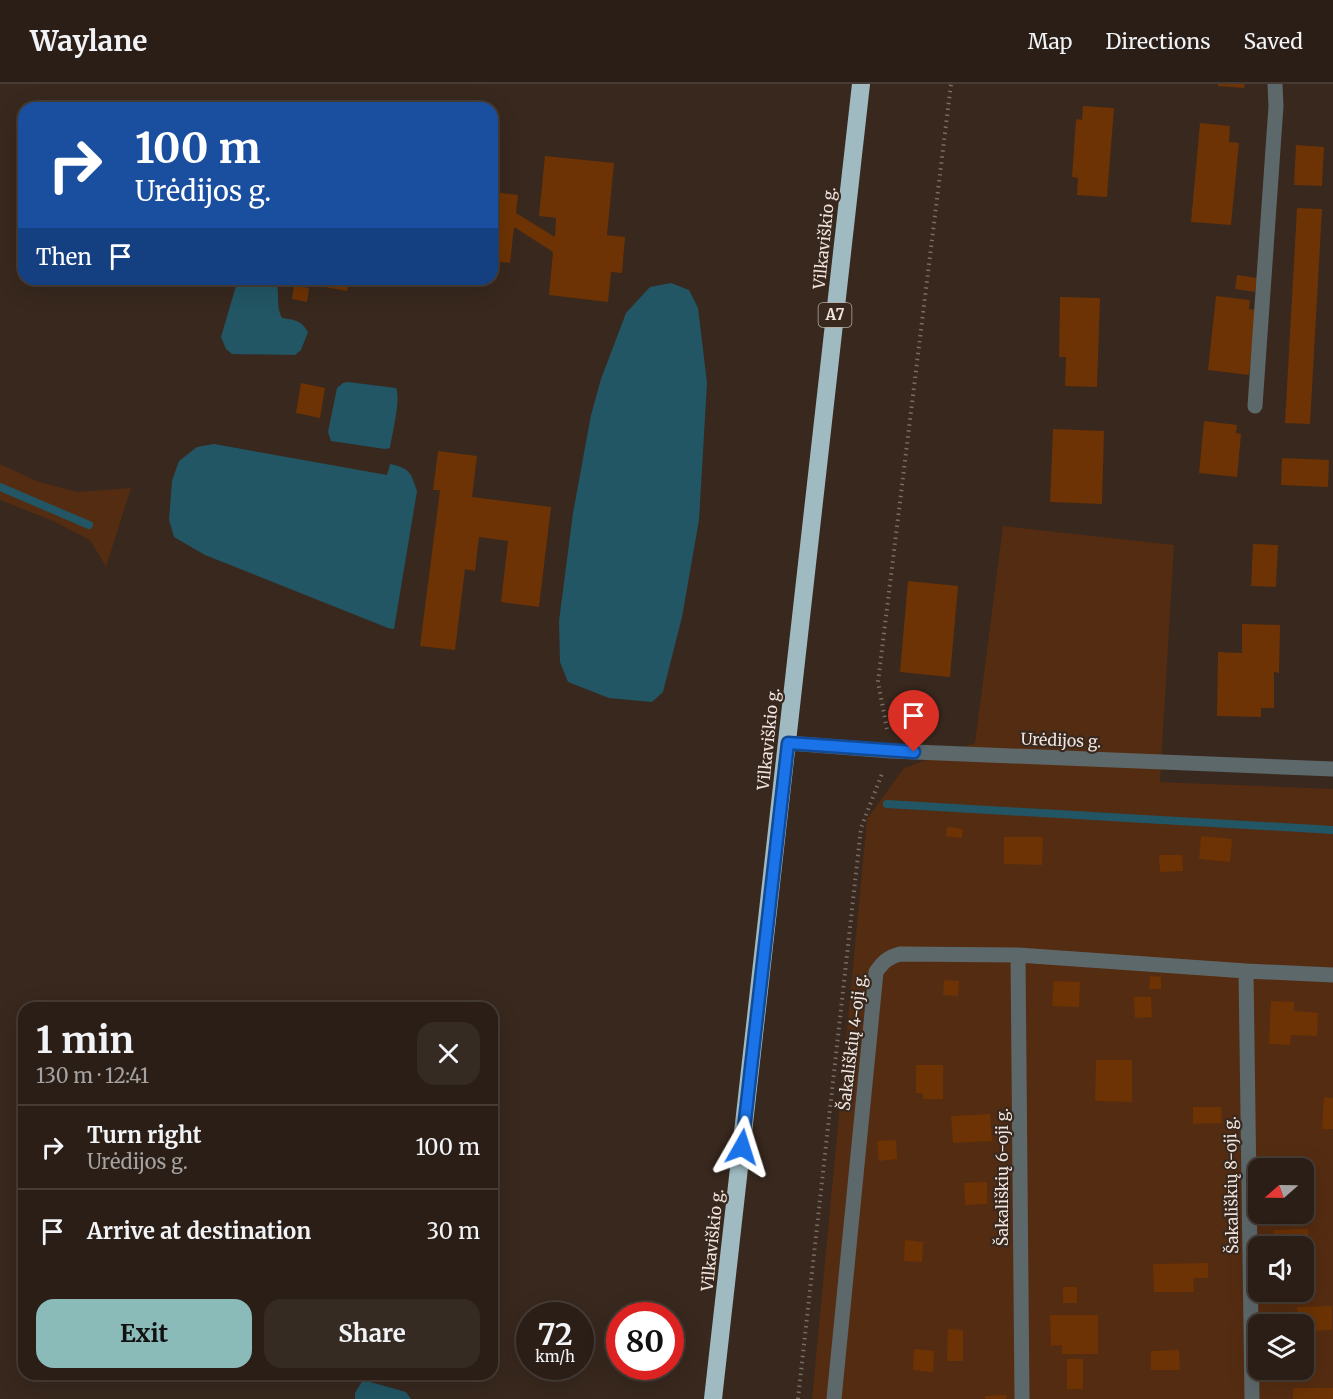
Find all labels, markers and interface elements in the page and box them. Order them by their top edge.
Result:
text: Waylane [30,23,147,59]
text: Map [1028,28,1072,55]
text: Directions [1105,28,1210,55]
text: Saved [1243,28,1303,55]
text: 100 m [135,122,261,174]
icon: right [36,126,114,204]
text: Urėdijos g. [135,174,271,208]
street label: Vilkaviškio g. [809,186,839,291]
icon: arrive [104,240,137,273]
text: Then [36,243,92,271]
road number: A7 [818,303,852,327]
street label: Vilkaviškio g. [753,687,783,792]
pin [888,690,939,752]
icon: arrive [897,699,930,732]
street label: Urėdijos g. [1020,729,1102,751]
street label: Šakališkių 4-oji g. [834,972,870,1112]
text: 1 min [36,1018,134,1063]
button: close [417,1022,480,1085]
text: 130 m · 12:41 [36,1063,149,1088]
street label: Šakališkių 6-oji g. [992,1108,1012,1246]
position arrow [710,1115,774,1179]
street label: Šakališkių 8-oji g. [1220,1116,1242,1254]
text: Turn right [87,1121,201,1149]
icon: right [36,1131,69,1164]
text: 100 m [415,1133,480,1161]
text: Urėdijos g. [87,1149,188,1174]
north arrow [1248,1158,1314,1224]
map controls [1248,1158,1314,1380]
street label: Vilkaviškio g. [697,1188,727,1293]
icon: arrive [36,1215,69,1248]
text: Arrive at destination [87,1217,311,1245]
text: 30 m [426,1217,480,1245]
button: sound [1248,1236,1314,1302]
button: Exit [36,1299,252,1368]
button: Share [264,1299,480,1368]
speed limit sign: 80 [606,1302,684,1380]
button: layers [1248,1314,1314,1380]
text: 72 [537,1315,573,1353]
text: km/h [535,1347,575,1366]

